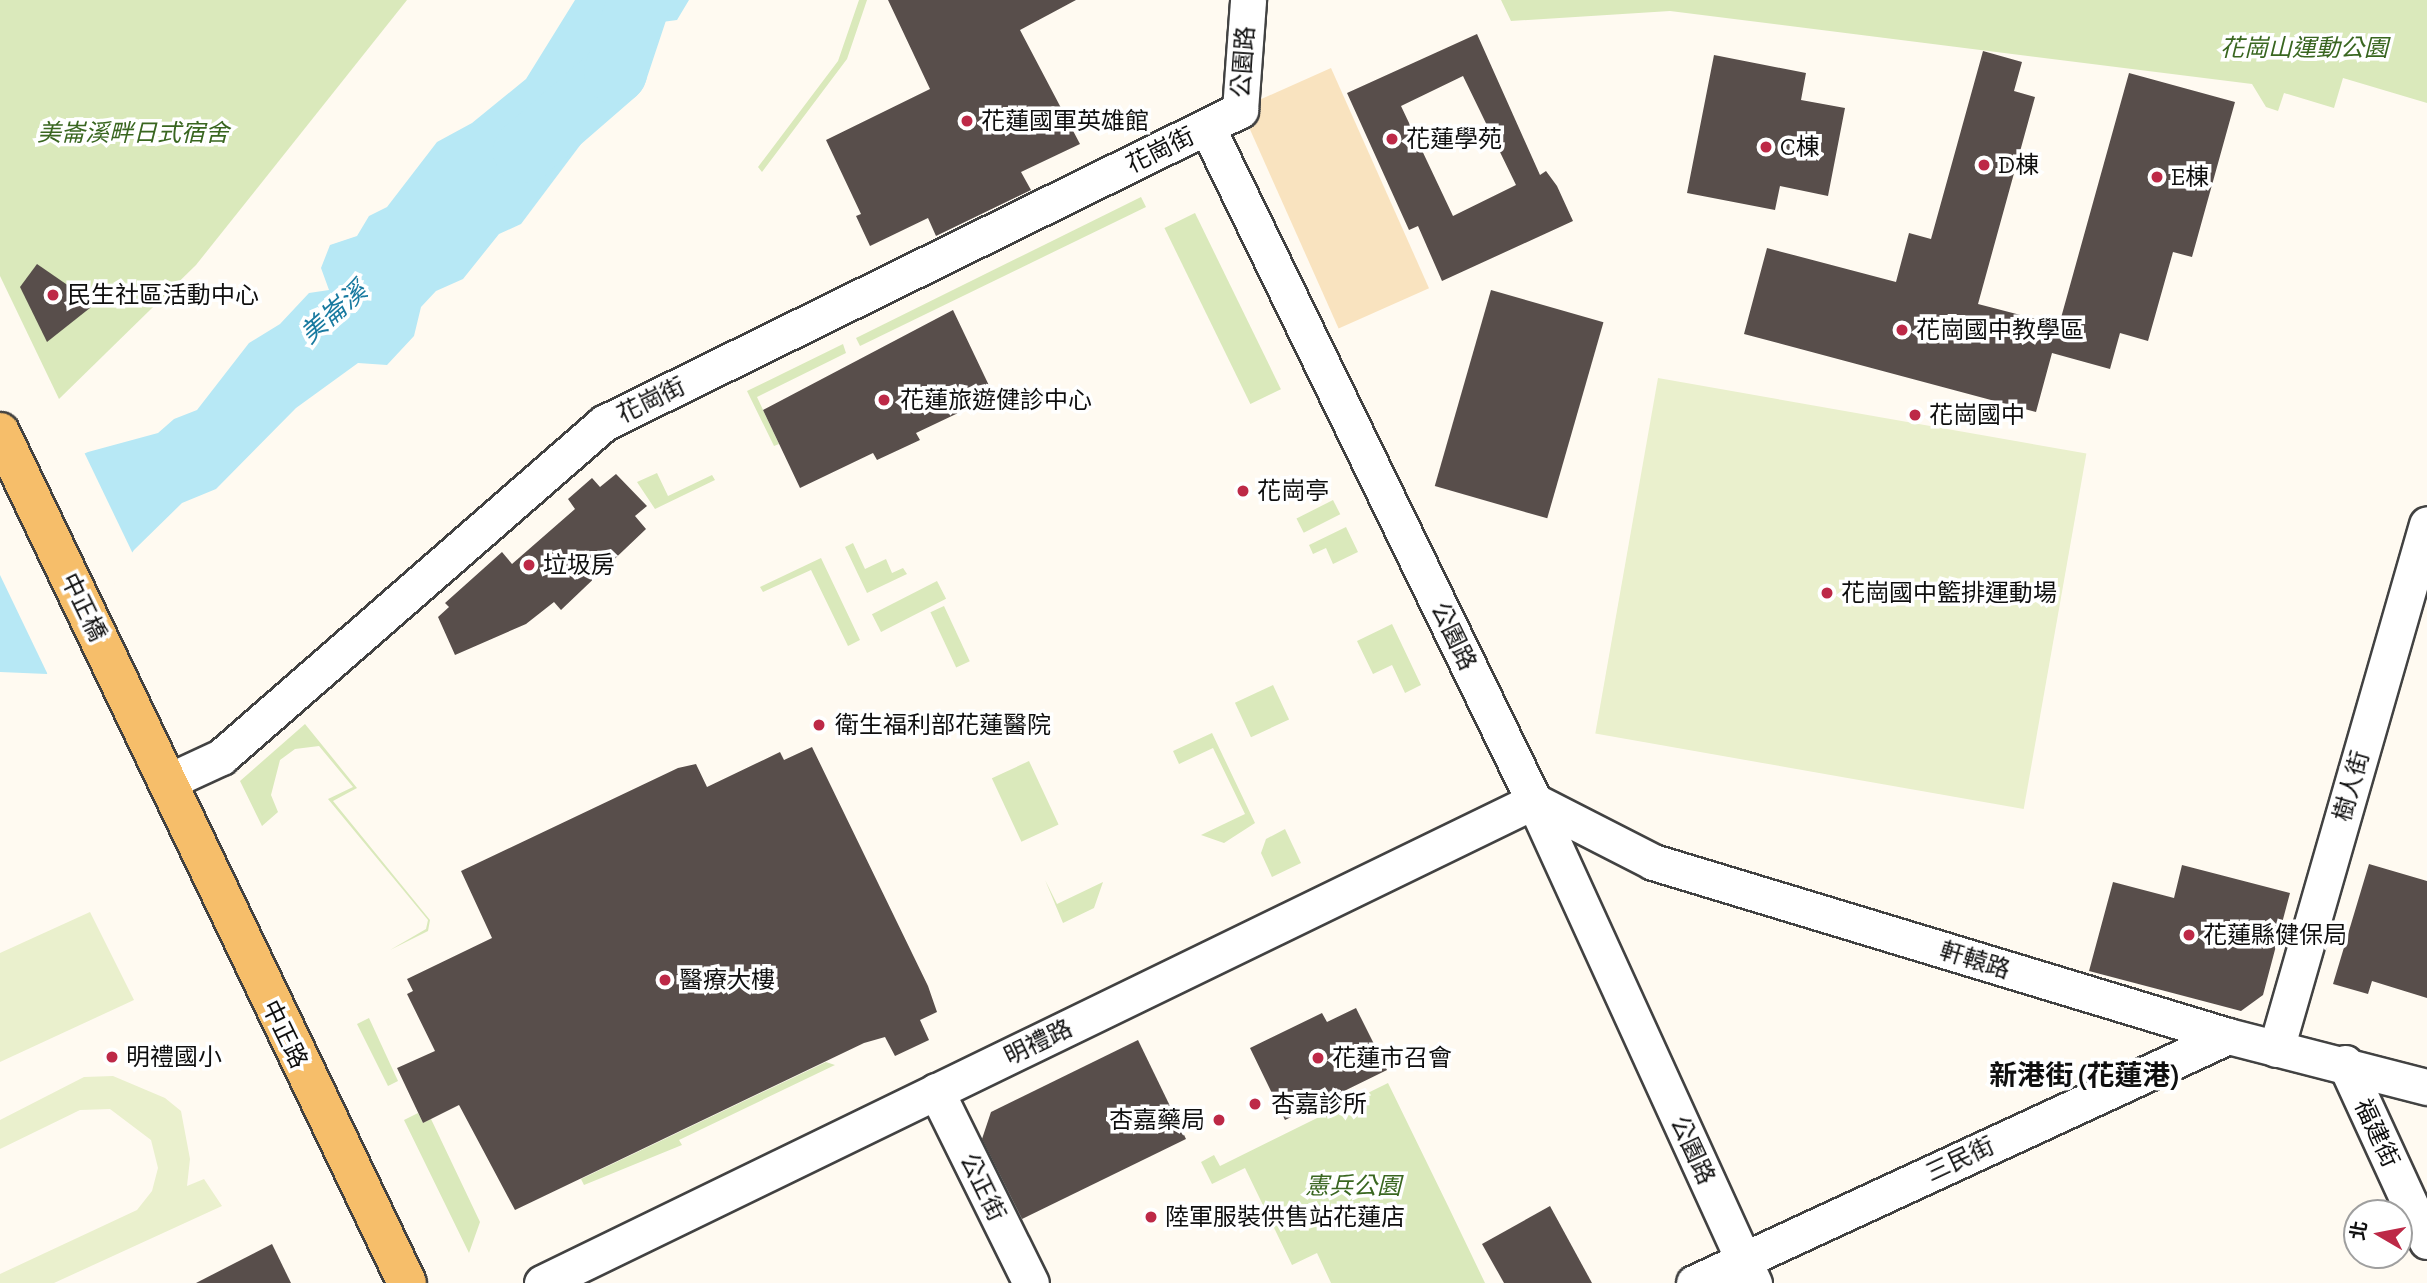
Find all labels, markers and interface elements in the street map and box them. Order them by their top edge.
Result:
street label: 公園路 [1226,25,1260,99]
park label: 花崗山運動公園 [2220,34,2388,62]
place label: 花蓮國軍英雄館 [981,107,1149,135]
marker: 花蓮國軍英雄館 [959,113,975,129]
park label: 美崙溪畔日式宿舍 [37,119,229,147]
street label: 花崗街 [1121,121,1199,179]
place label: 花蓮學苑 [1406,125,1502,153]
marker: 花蓮學苑 [1384,131,1400,147]
place label: C棟 [1780,133,1820,161]
marker: C棟 [1758,139,1774,155]
place label: D棟 [1998,151,2039,179]
marker: D棟 [1976,157,1992,173]
place label: E棟 [2171,163,2209,191]
marker: E棟 [2149,169,2165,185]
water label: 美崙溪 [294,276,374,350]
place label: 民生社區活動中心 [67,281,259,309]
marker: 民生社區活動中心 [45,287,61,303]
place label: 花崗國中教學區 [1916,316,2084,344]
marker: 花崗國中教學區 [1894,322,1910,338]
street label: 花崗街 [612,371,690,429]
place label: 花蓮旅遊健診中心 [900,386,1092,414]
marker: 花蓮旅遊健診中心 [874,390,894,410]
place label: 花崗國中 [1929,401,2025,429]
marker: 花崗國中 [1907,407,1923,423]
place label: 花崗亭 [1257,477,1329,505]
marker: 花崗亭 [1235,483,1251,499]
place label: 垃圾房 [543,551,615,579]
marker: 垃圾房 [521,557,537,573]
street label: 中正橋 [55,568,113,646]
place label: 花崗國中籃排運動場 [1841,579,2057,607]
marker: 花崗國中籃排運動場 [1819,585,1835,601]
street label: 公園路 [1425,597,1483,675]
place label: 衛生福利部花蓮醫院 [835,711,1051,739]
marker: 衛生福利部花蓮醫院 [809,715,829,735]
street label: 樹人街 [2327,747,2375,825]
place label: 花蓮縣健保局 [2203,921,2347,949]
marker: 花蓮縣健保局 [2181,927,2197,943]
street label: 軒轅路 [1936,936,2014,984]
place label: 醫療大樓 [679,966,775,994]
marker: 醫療大樓 [657,972,673,988]
street label: 中正路 [256,995,314,1073]
street label: 明禮路 [999,1013,1077,1071]
place label: 明禮國小 [126,1043,222,1071]
place label: 花蓮市召會 [1332,1044,1452,1072]
marker: 明禮國小 [104,1049,120,1065]
marker: 花蓮市召會 [1310,1050,1326,1066]
district label: 新港街 (花蓮港) [1989,1059,2179,1093]
place label: 杏嘉診所 [1271,1090,1367,1118]
marker: 杏嘉診所 [1245,1094,1265,1114]
street label: 福建街 [2349,1094,2405,1172]
place label: 杏嘉藥局 [1109,1106,1205,1134]
street label: 公園路 [1665,1111,1721,1189]
marker: 杏嘉藥局 [1211,1112,1227,1128]
street label: 三民街 [1921,1131,1999,1187]
street label: 公正街 [954,1148,1012,1226]
park label: 憲兵公園 [1305,1172,1401,1200]
north arrow [2343,1199,2413,1269]
place label: 陸軍服裝供售站花蓮店 [1165,1203,1405,1231]
marker: 陸軍服裝供售站花蓮店 [1143,1209,1159,1225]
text: 北 [2346,1219,2372,1242]

